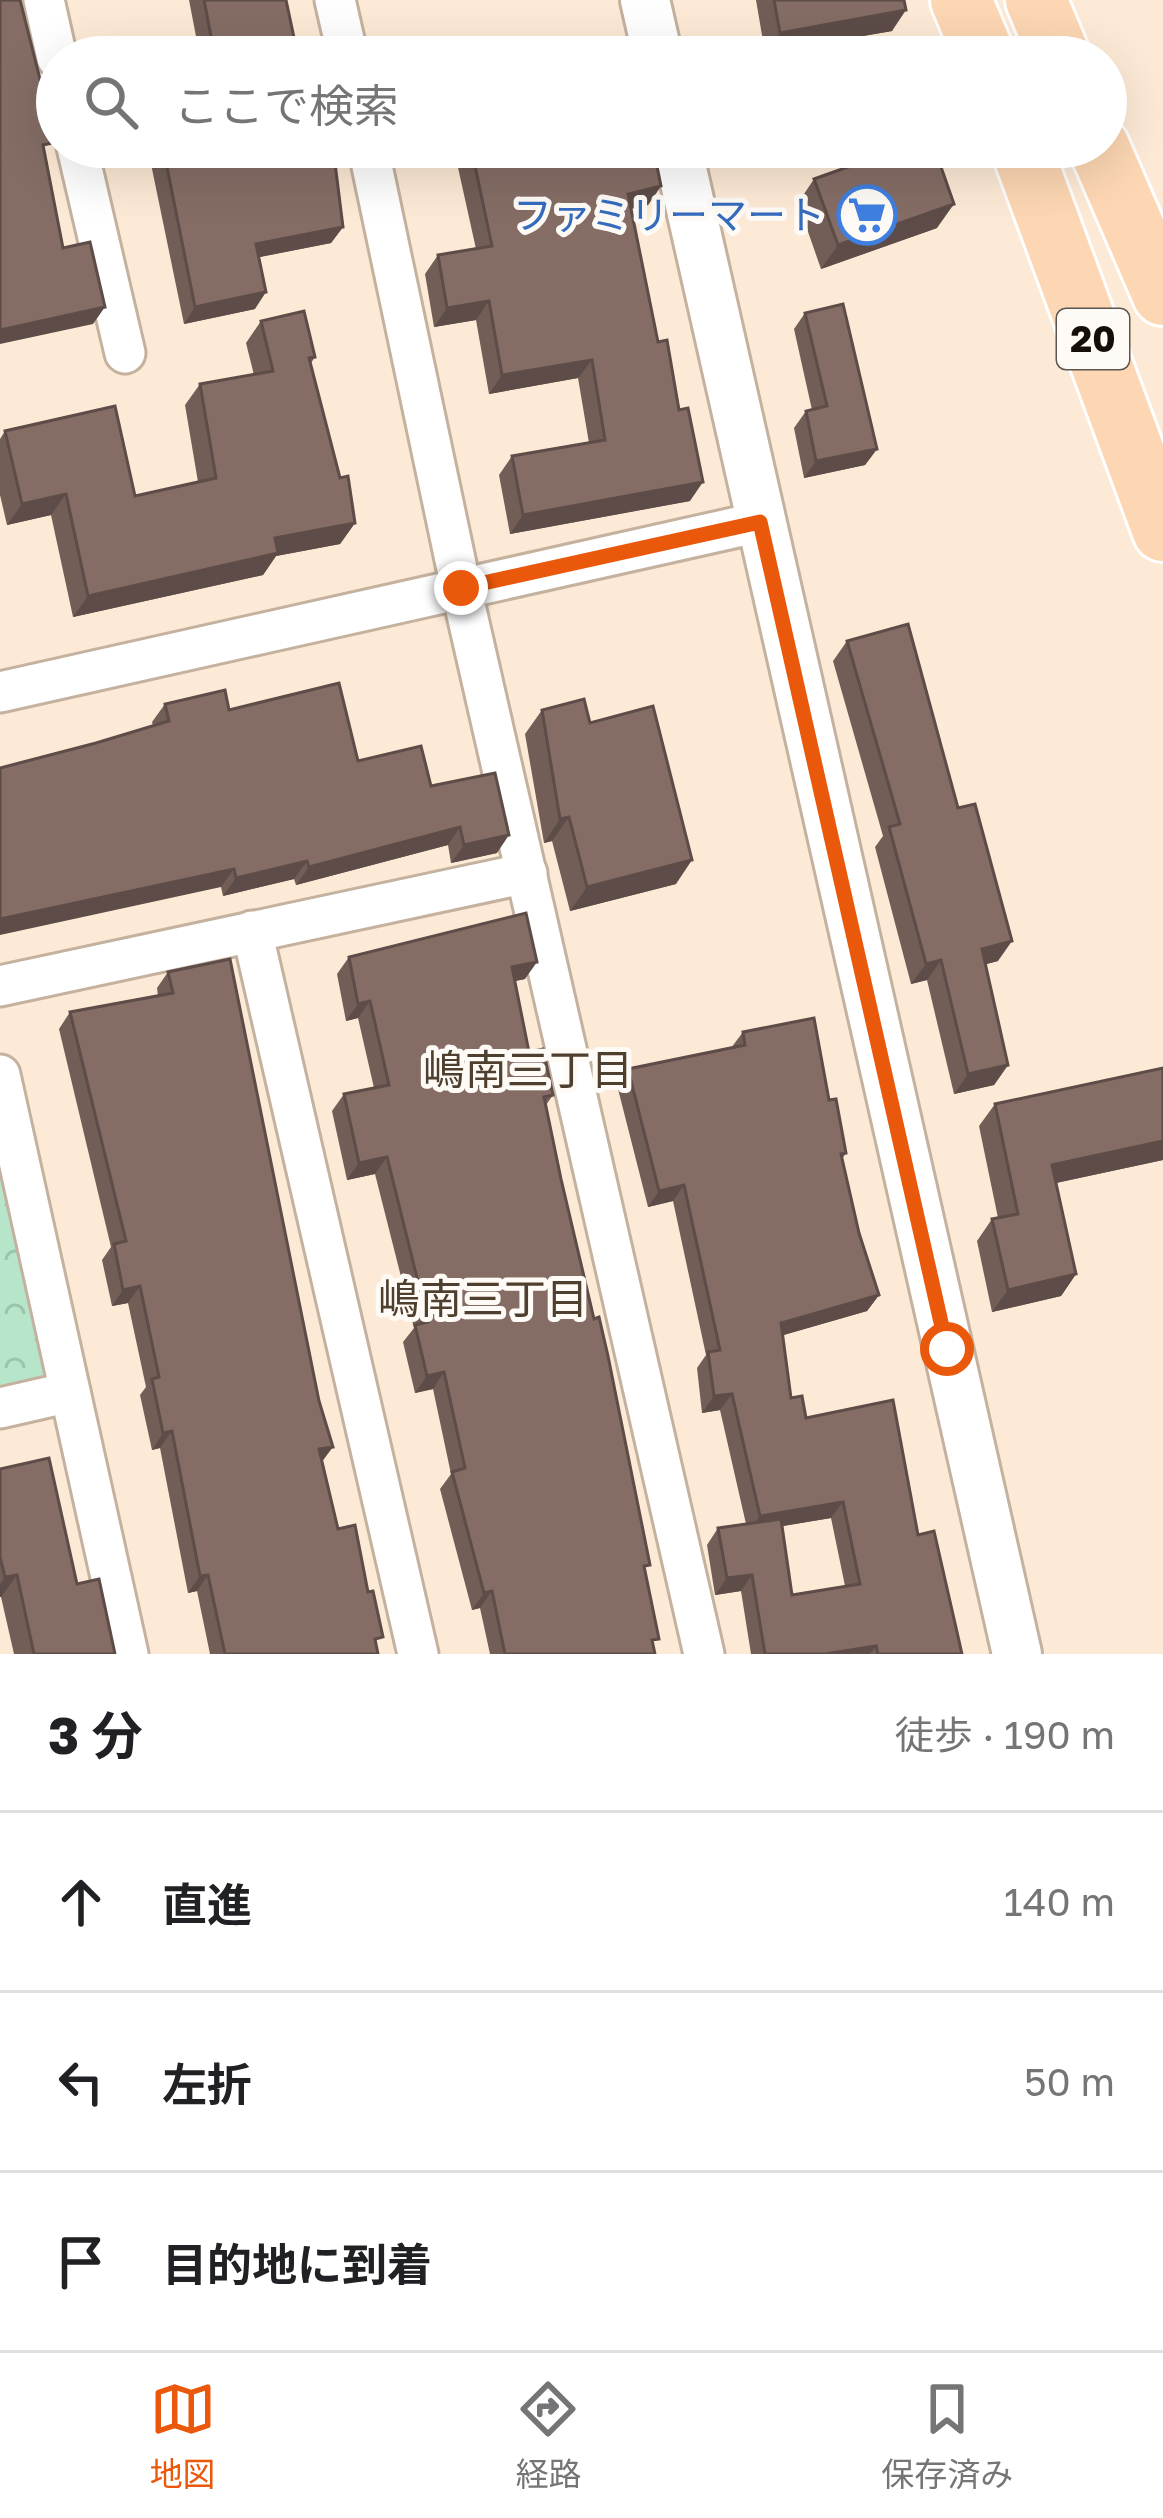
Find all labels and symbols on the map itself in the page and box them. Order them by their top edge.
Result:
supermarket icon: ファミリーマート [836,184,898,246]
place label: ファミリーマート [513,191,825,238]
road number: 20 [1057,309,1129,369]
route end [434,561,488,615]
district label: 嶋南三丁目 [423,1044,633,1094]
district label: 嶋南三丁目 [378,1273,588,1323]
route start [920,1322,974,1376]

